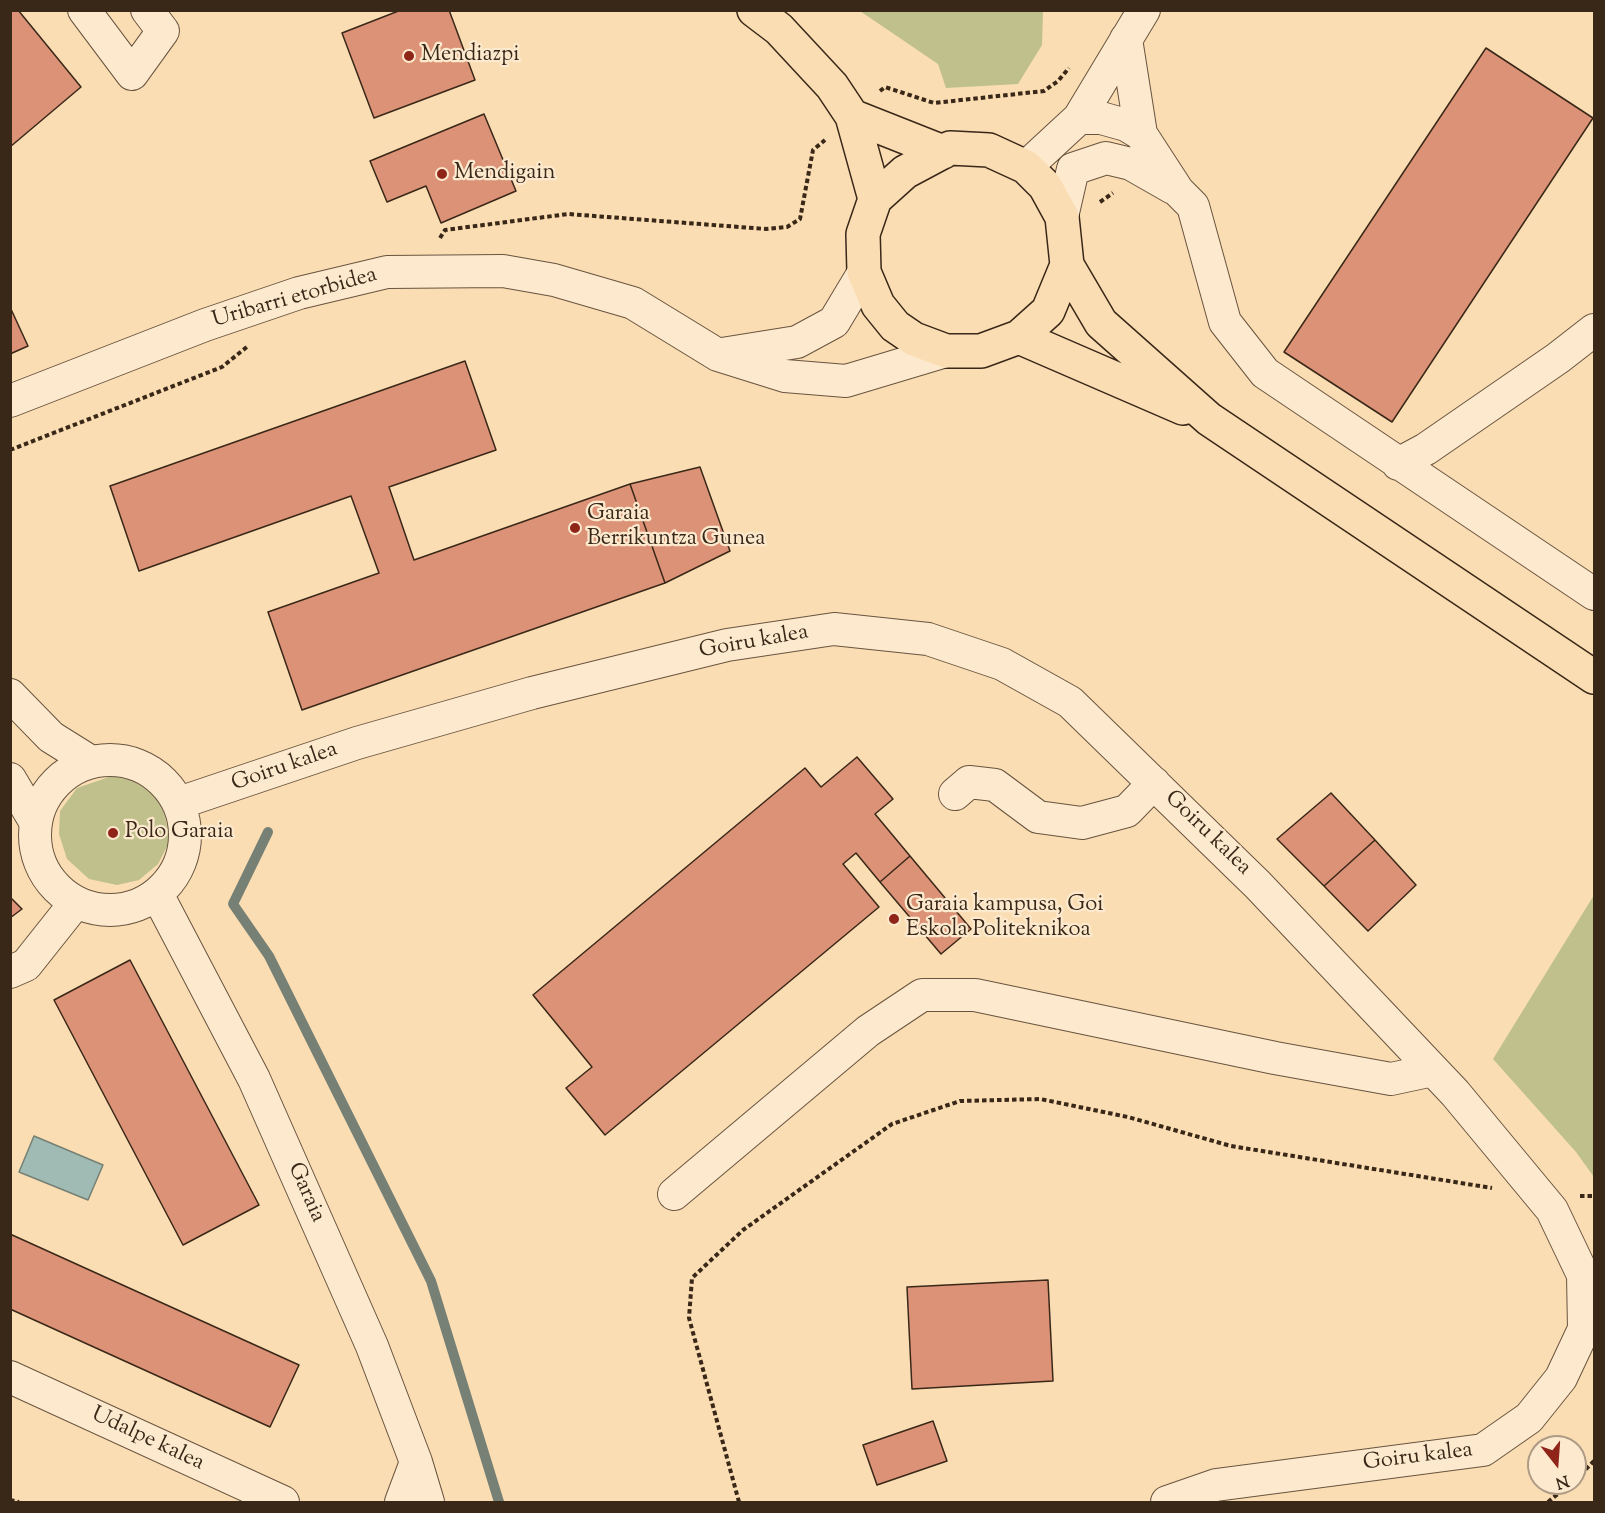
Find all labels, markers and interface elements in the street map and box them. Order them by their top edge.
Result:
place label: Mendiazpi [421,43,520,69]
marker: Mendiazpi [402,49,416,63]
place label: Mendigain [454,161,556,187]
marker: Mendigain [435,167,449,181]
street label: Uribarri etorbidea [210,263,380,335]
place label: Garaia Berrikuntza Gunea [587,502,765,554]
marker: Garaia Berrikuntza Gunea [568,521,582,535]
street label: Goiru kalea [697,620,811,666]
street label: Goiru kalea [229,738,341,798]
street label: Goiru kalea [1158,786,1256,882]
place label: Polo Garaia [125,820,234,846]
marker: Polo Garaia [106,826,120,840]
place label: Garaia kampusa, Goi Eskola Politeknikoa [906,893,1104,944]
marker: Garaia kampusa, Goi Eskola Politeknikoa [887,912,901,926]
street label: Garaia [280,1159,330,1227]
street label: Udalpe kalea [86,1402,208,1478]
north arrow [1527,1435,1587,1495]
street label: Goiru kalea [1362,1438,1474,1478]
text: N [1552,1468,1571,1494]

